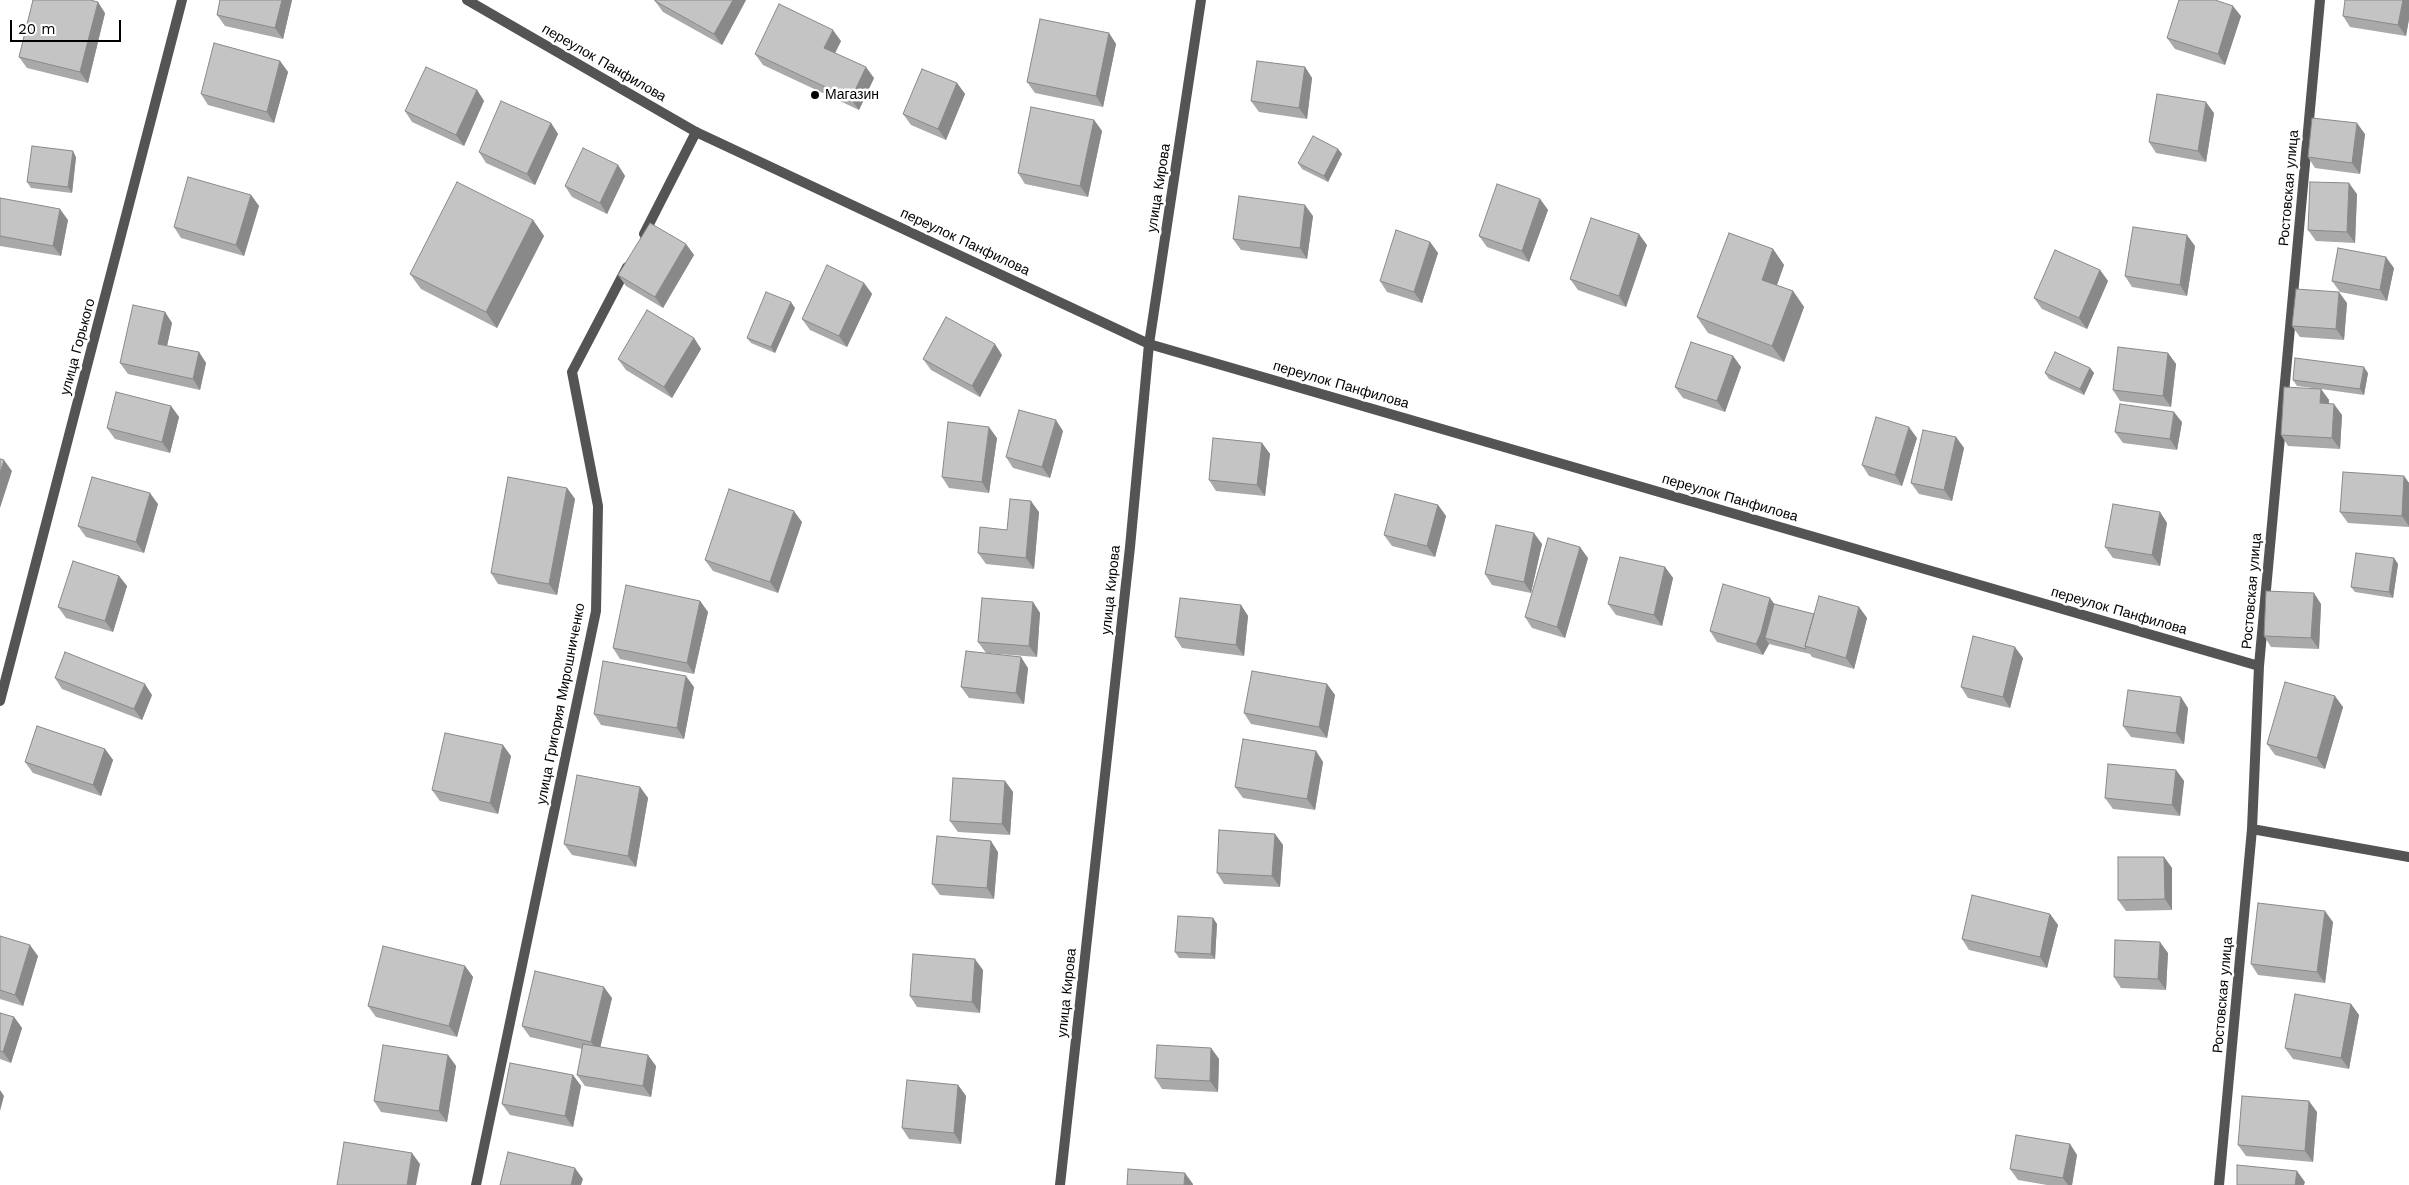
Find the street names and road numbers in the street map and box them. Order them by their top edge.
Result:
street label: переулок Панфилова [539,21,669,105]
street label: Ростовская улица [2276,129,2302,247]
street label: улица Кирова [1144,142,1174,234]
street label: переулок Панфилова [898,205,1032,279]
street label: улица Горького [57,297,99,397]
street label: переулок Панфилова [1271,358,1411,412]
street label: переулок Панфилова [1660,471,1800,525]
street label: Ростовская улица [2239,532,2265,650]
street label: улица Кирова [1098,544,1124,636]
street label: переулок Панфилова [2049,584,2189,638]
street label: улица Григория Мирошниченко [533,602,589,806]
street label: Ростовская улица [2210,936,2236,1054]
street label: улица Кирова [1054,947,1080,1039]

